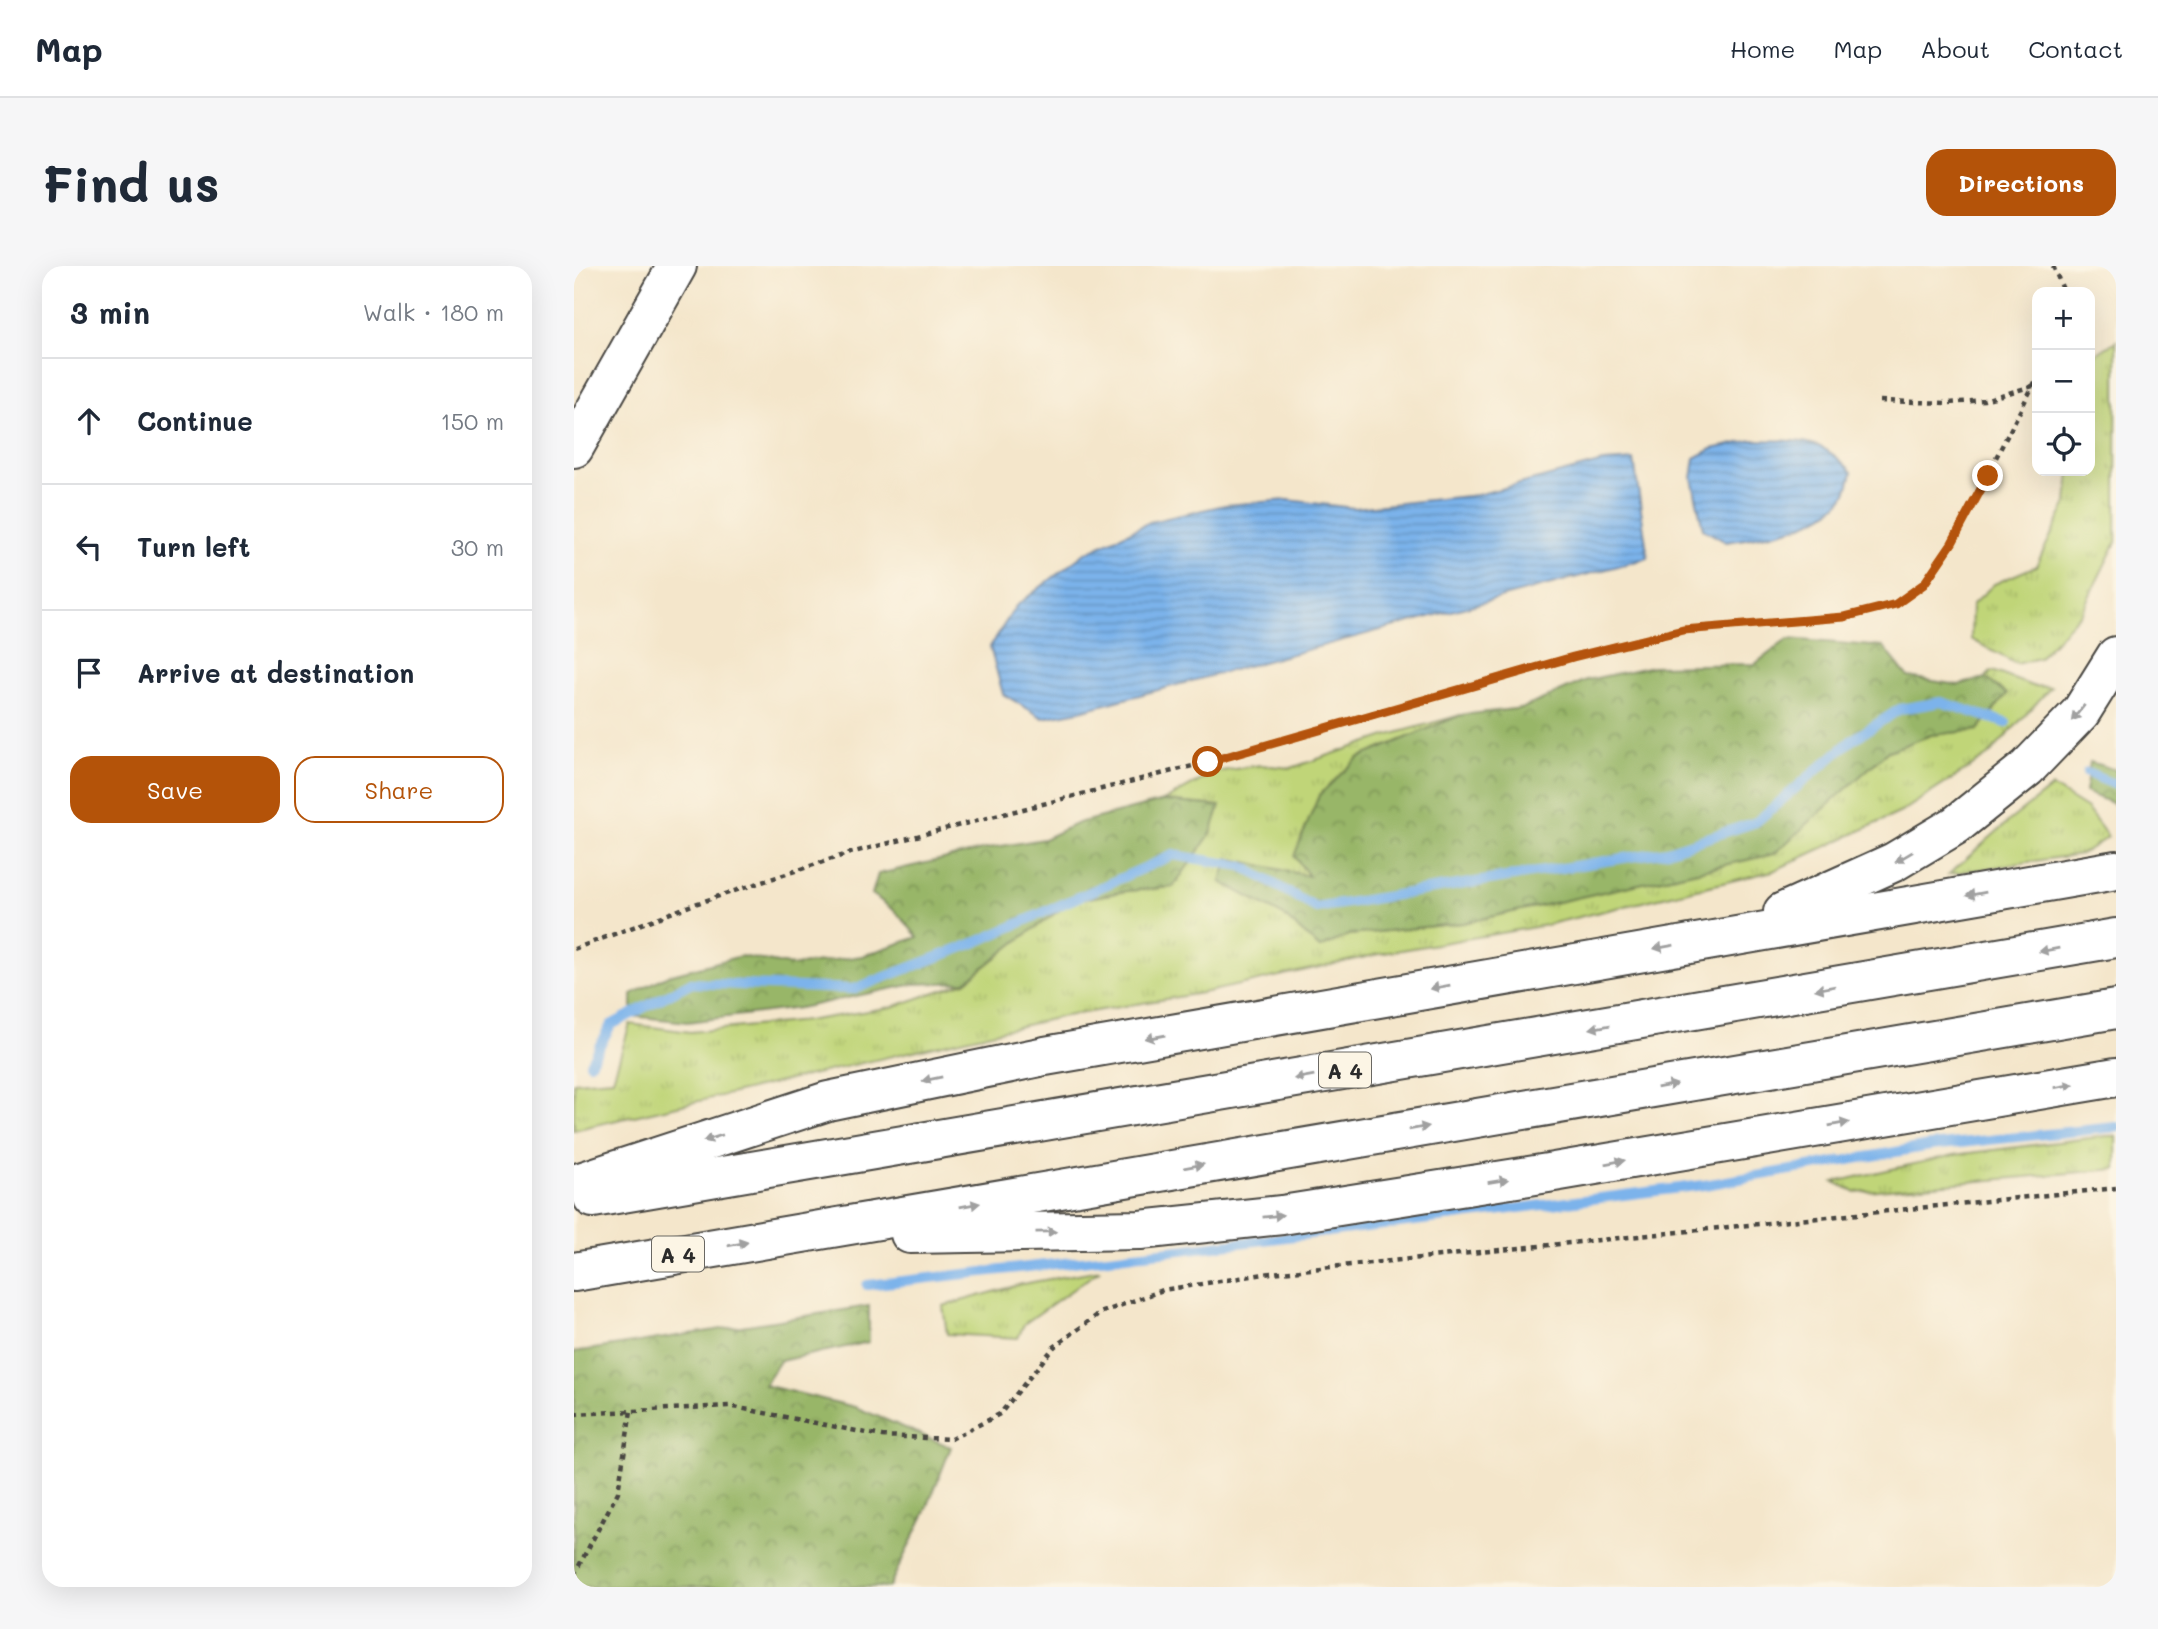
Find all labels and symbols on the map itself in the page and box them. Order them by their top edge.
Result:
route end [1972,460,2003,491]
one-way arrow [2071,704,2086,722]
route start [1192,746,1223,777]
one-way arrow [1894,850,1913,863]
one-way arrow [1965,889,1987,900]
one-way arrow [1653,942,1675,953]
one-way arrow [2038,945,2060,956]
one-way arrow [1429,982,1451,993]
one-way arrow [1814,983,1836,994]
one-way arrow [1589,1022,1611,1033]
one-way arrow [1144,1032,1166,1043]
road number: A 4 [1319,1052,1371,1088]
one-way arrow [1292,1072,1314,1083]
one-way arrow [921,1074,943,1085]
one-way arrow [1656,1080,1678,1091]
one-way arrow [2053,1080,2075,1091]
one-way arrow [1828,1118,1850,1129]
one-way arrow [1408,1122,1430,1133]
one-way arrow [702,1133,723,1144]
one-way arrow [1604,1156,1626,1167]
one-way arrow [1183,1161,1205,1172]
one-way arrow [1487,1175,1509,1186]
one-way arrow [959,1199,981,1210]
one-way arrow [1262,1210,1284,1221]
one-way arrow [1036,1226,1058,1238]
road number: A 4 [652,1236,704,1272]
one-way arrow [727,1238,749,1249]

